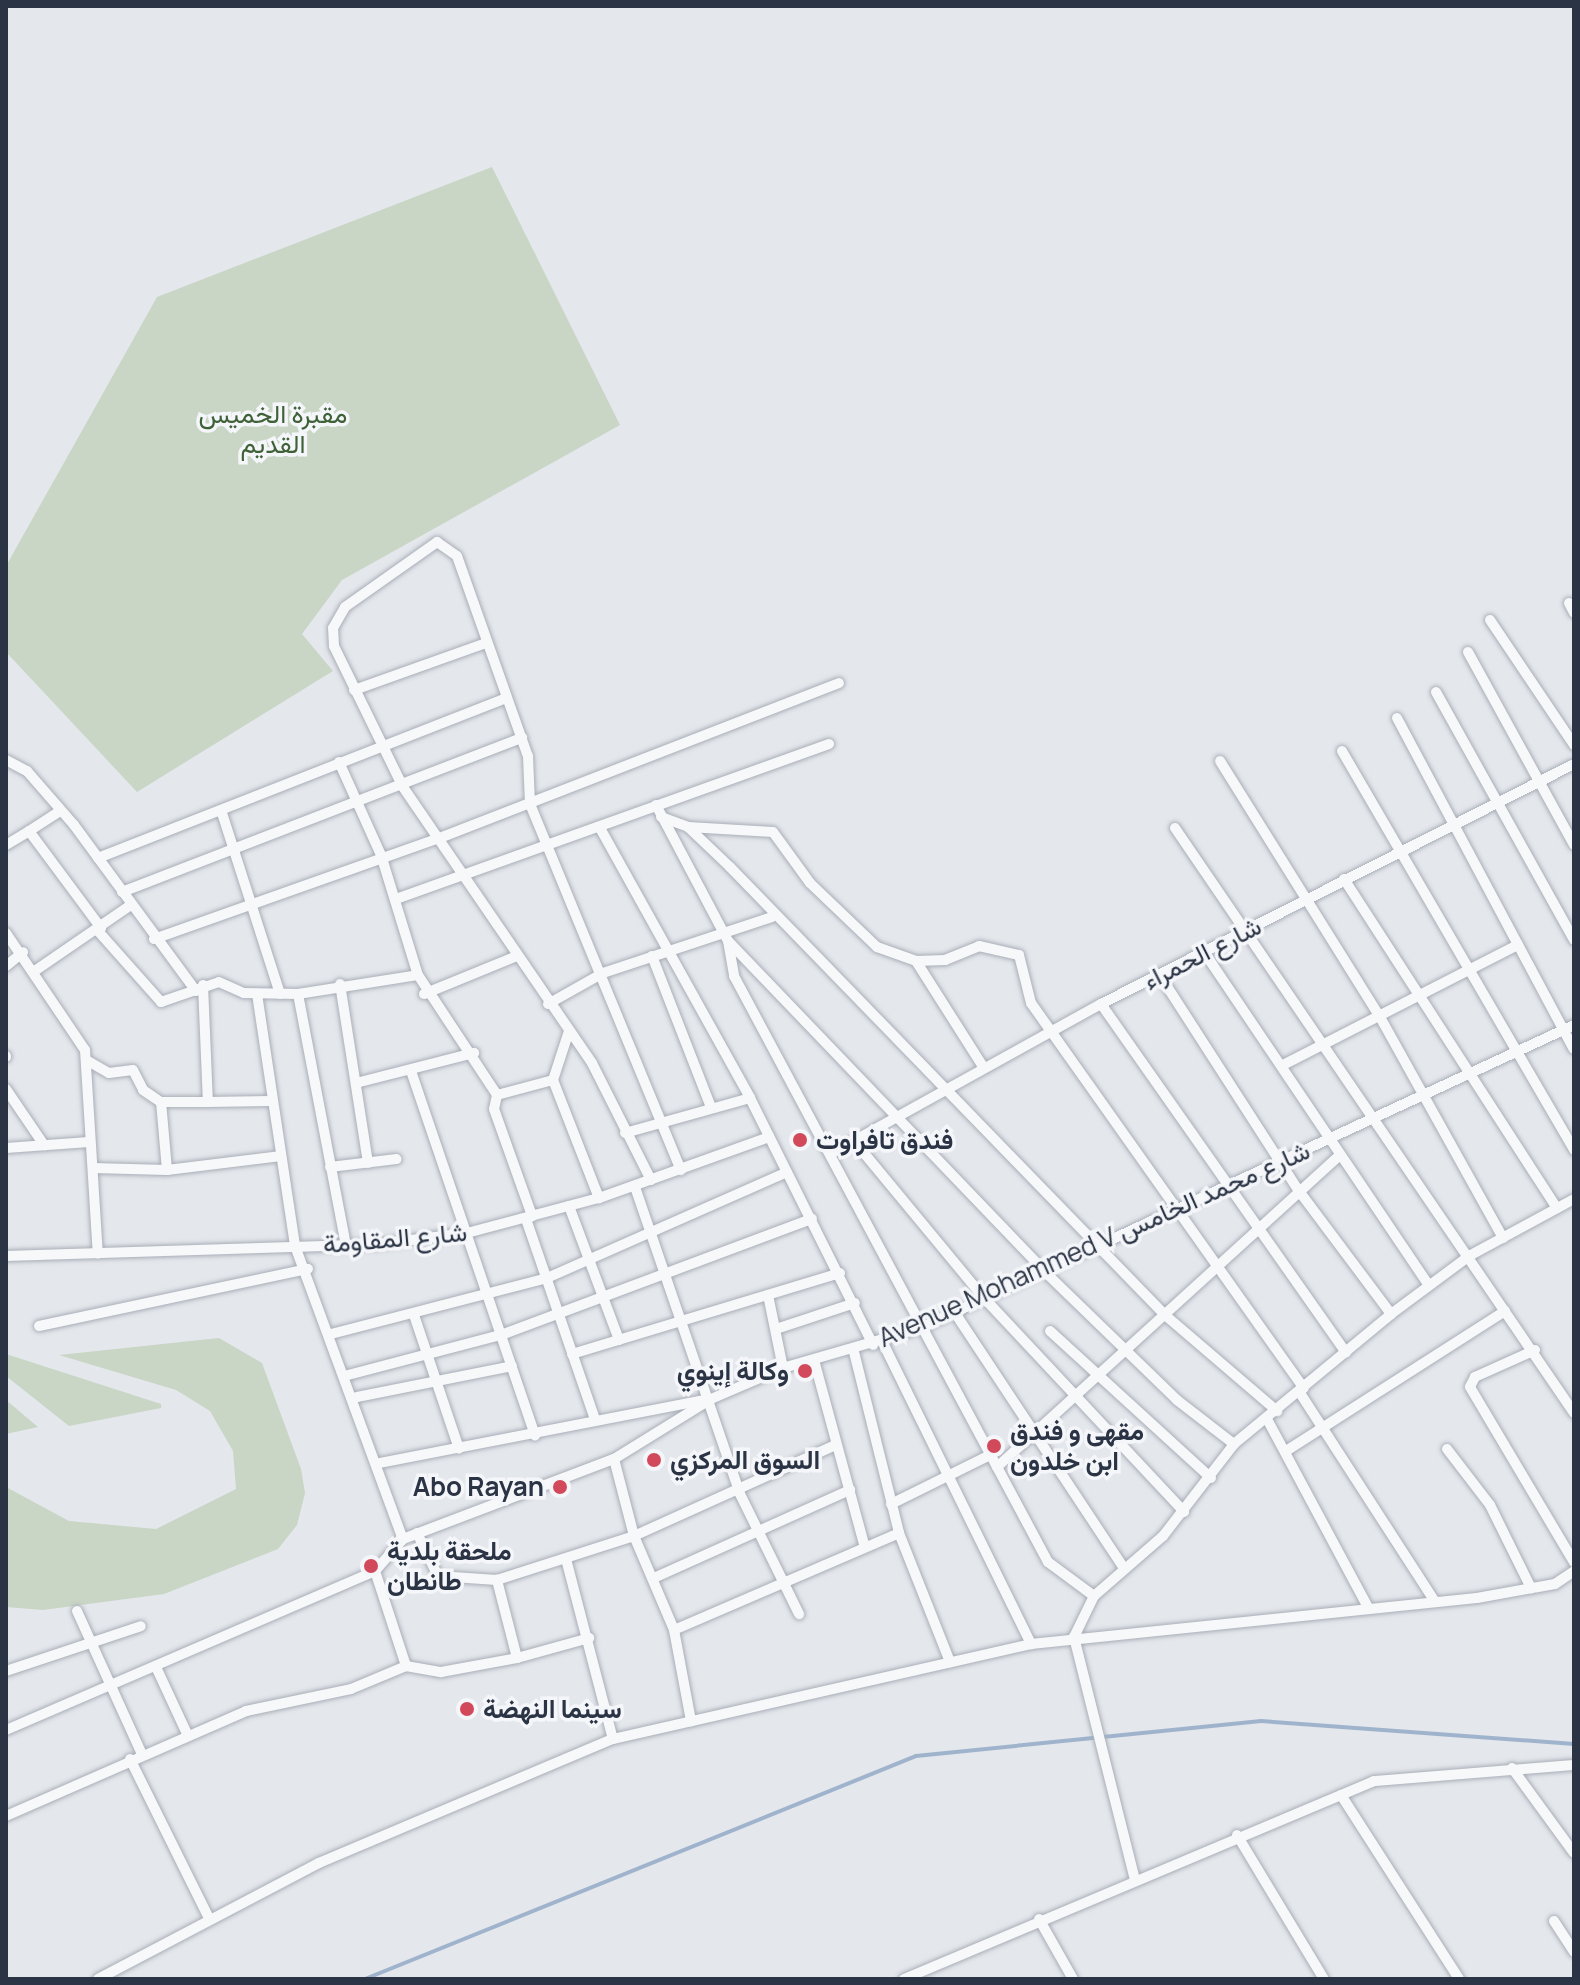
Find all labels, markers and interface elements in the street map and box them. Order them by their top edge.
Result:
park label: مقبرة الخميس القديم [199,398,347,460]
street label: شارع الحمراء [1138,910,1266,996]
place label: فندق تافراوت [816,1124,953,1156]
marker: فندق تافراوت [791,1131,809,1149]
street label: Avenue Mohammed V شارع محمد الخامس [873,1134,1315,1354]
street label: شارع المقاومة [322,1216,468,1260]
place label: وكالة إينوي [677,1355,789,1387]
marker: وكالة إينوي [796,1362,814,1380]
place label: مقهى و فندق ابن خلدون [1010,1415,1144,1476]
marker: مقهى و فندق ابن خلدون [985,1437,1003,1455]
place label: السوق المركزي [670,1444,820,1476]
marker: السوق المركزي [645,1451,663,1469]
place label: Abo Rayan [413,1471,544,1503]
marker: Abo Rayan [551,1478,569,1496]
place label: ملحقة بلدية طانطان [387,1535,512,1596]
marker: ملحقة بلدية طانطان [362,1557,380,1575]
place label: سينما النهضة [483,1693,622,1725]
marker: سينما النهضة [458,1700,476,1718]

